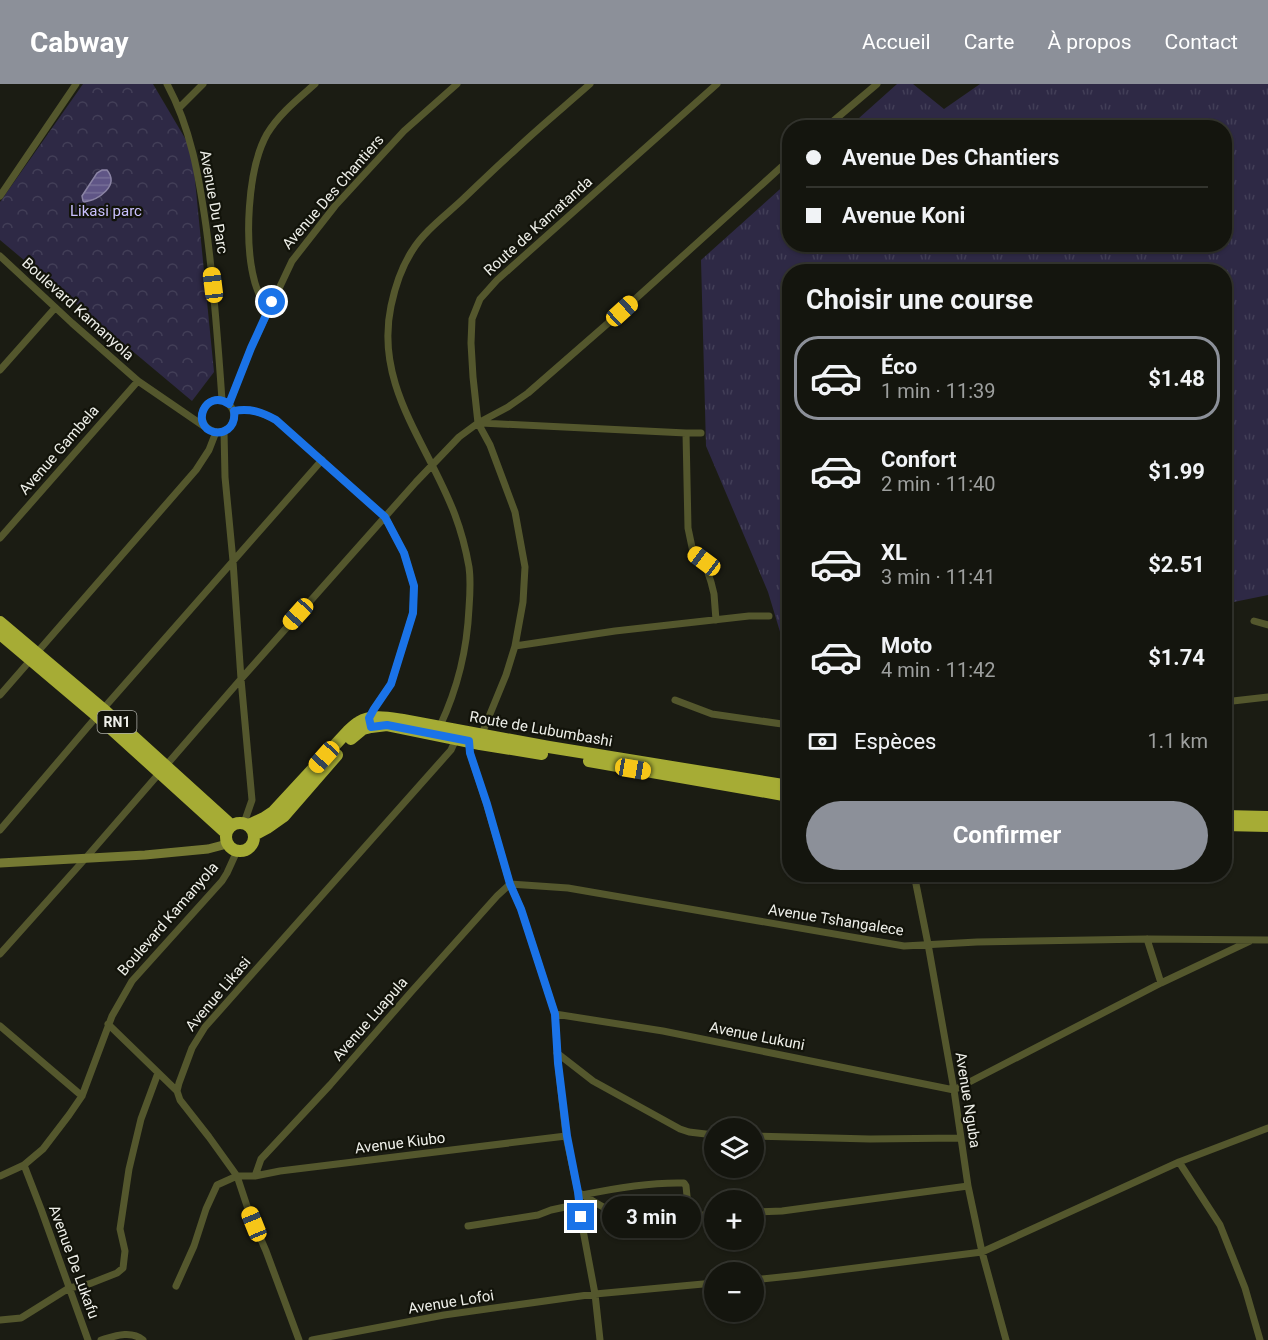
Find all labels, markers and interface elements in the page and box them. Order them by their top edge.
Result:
text: Cabway [30,26,129,59]
text: Accueil [862,30,931,54]
text: Carte [964,30,1014,54]
text: À propos [1047,30,1132,54]
text: Contact [1165,30,1238,54]
street label: Avenue Des Chantiers [278,131,388,253]
text: Avenue Des Chantiers [842,145,1059,170]
street label: Avenue Du Parc [196,149,232,255]
street label: Route de Kamatanda [480,173,596,279]
park label: Likasi parc [70,202,142,220]
text: Avenue Koni [842,203,965,228]
street label: Boulevard Kamanyola [18,254,138,364]
car [202,266,224,304]
text: Choisir une course [806,284,1033,316]
route start [258,288,285,315]
car [603,292,641,330]
icon: car [809,351,863,405]
text: Éco [881,354,917,379]
text: $1.48 [1148,366,1205,391]
text: 1 min · 11:39 [881,379,996,403]
street label: Avenue Gambela [15,402,103,498]
icon: car [809,444,863,498]
text: Confort [881,447,956,472]
text: $1.99 [1148,459,1205,484]
text: 2 min · 11:40 [881,472,996,496]
icon: car [809,537,863,591]
text: XL [881,540,907,565]
car [684,543,724,579]
text: $2.51 [1148,552,1205,577]
text: 3 min · 11:41 [881,565,996,589]
car [279,595,317,633]
icon: car [809,630,863,684]
text: Moto [881,633,932,658]
text: $1.74 [1148,645,1205,670]
text: 4 min · 11:42 [881,658,996,682]
street label: Route de Lubumbashi [468,708,614,750]
road number: RN1 [98,711,136,733]
icon: cash [806,725,839,758]
text: Espèces [854,729,936,754]
text: 1.1 km [1148,729,1208,753]
car [305,738,343,776]
car [614,757,652,781]
button: Confirmer [806,801,1208,870]
street label: Boulevard Kamanyola [114,859,222,979]
street label: Avenue Tshangalece [767,900,905,940]
street label: Avenue Likasi [182,953,254,1035]
street label: Avenue Luapula [329,973,411,1065]
street label: Avenue Lukuni [708,1018,806,1054]
street label: Avenue Nguba [952,1051,984,1149]
map controls [704,1118,764,1322]
button: layers [704,1118,764,1178]
street label: Avenue Kiubo [354,1129,446,1157]
button: + [704,1190,764,1250]
callout: 3 min [602,1196,701,1238]
street label: Avenue De Lukafu [45,1203,103,1321]
route end [567,1203,594,1230]
car [239,1204,269,1244]
text: 3 min [626,1205,677,1229]
button: − [704,1262,764,1322]
street label: Avenue Lofoi [407,1286,495,1318]

